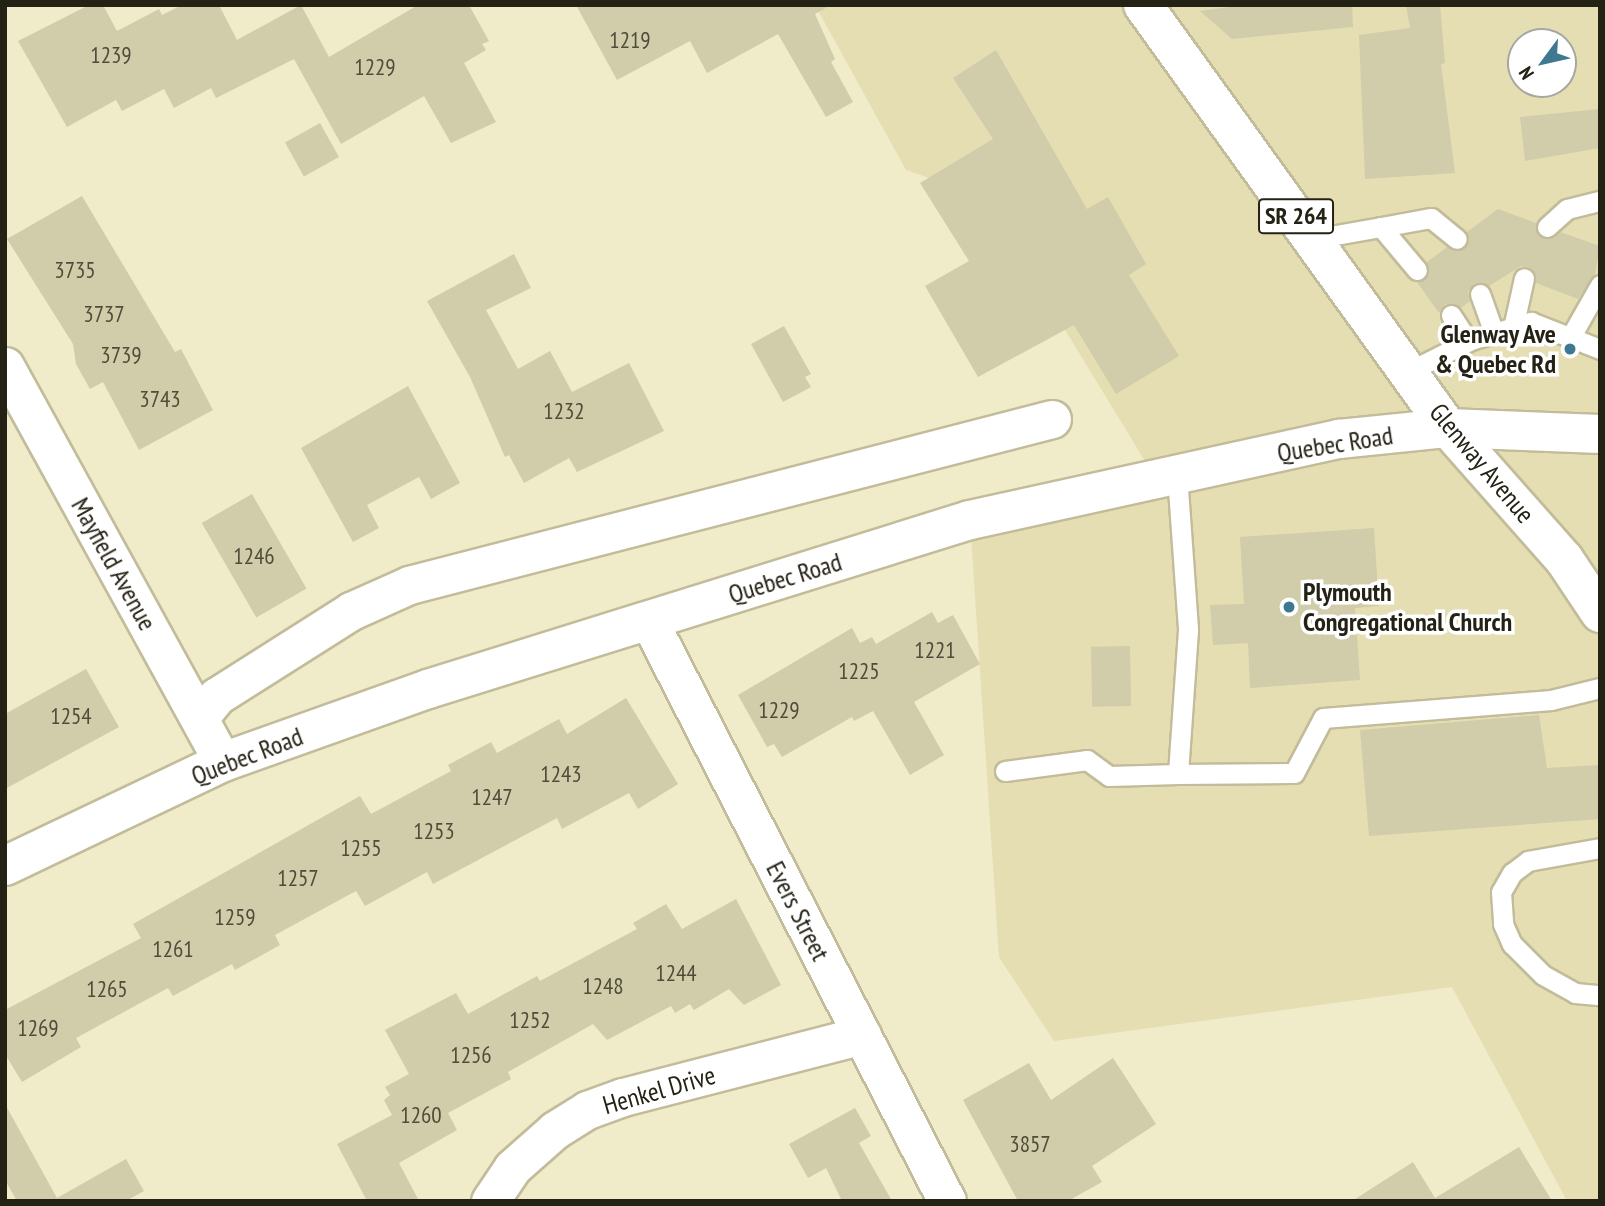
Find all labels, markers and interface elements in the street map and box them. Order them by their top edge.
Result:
house number: 1219 [609,26,651,54]
north arrow [1507,28,1577,98]
house number: 1239 [90,41,132,69]
house number: 1229 [354,53,396,81]
text: N [1513,63,1539,84]
road number: SR 264 [1258,196,1334,236]
house number: 3735 [54,256,96,284]
house number: 3737 [83,300,125,328]
place label: Glenway Ave & Quebec Rd [1434,318,1556,380]
house number: 3739 [100,341,142,369]
marker: Glenway Ave & Quebec Rd [1562,341,1578,357]
house number: 3743 [139,385,181,413]
street label: Glenway Avenue [1423,396,1541,530]
house number: 1232 [543,397,585,425]
street label: Quebec Road [1275,419,1395,469]
street label: Mayfield Avenue [65,492,163,636]
house number: 1246 [233,542,275,570]
street label: Quebec Road [724,546,846,610]
place label: Plymouth Congregational Church [1303,576,1512,638]
marker: Plymouth Congregational Church [1281,599,1297,615]
house number: 1221 [914,636,956,664]
house number: 1225 [838,657,880,685]
house number: 1229 [758,696,800,724]
house number: 1254 [50,702,92,730]
street label: Quebec Road [187,720,307,792]
house number: 1243 [540,760,582,788]
house number: 1247 [471,783,513,811]
house number: 1253 [413,817,455,845]
house number: 1255 [340,834,382,862]
street label: Evers Street [760,856,836,966]
house number: 1257 [277,864,319,892]
house number: 1259 [214,903,256,931]
house number: 1261 [152,935,194,963]
house number: 1244 [655,959,697,987]
house number: 1248 [582,972,624,1000]
house number: 1265 [86,975,128,1003]
house number: 1252 [509,1006,551,1034]
house number: 1269 [17,1014,59,1042]
house number: 1256 [450,1041,492,1069]
street label: Henkel Drive [599,1059,719,1121]
house number: 1260 [400,1101,442,1129]
house number: 3857 [1009,1130,1051,1158]

